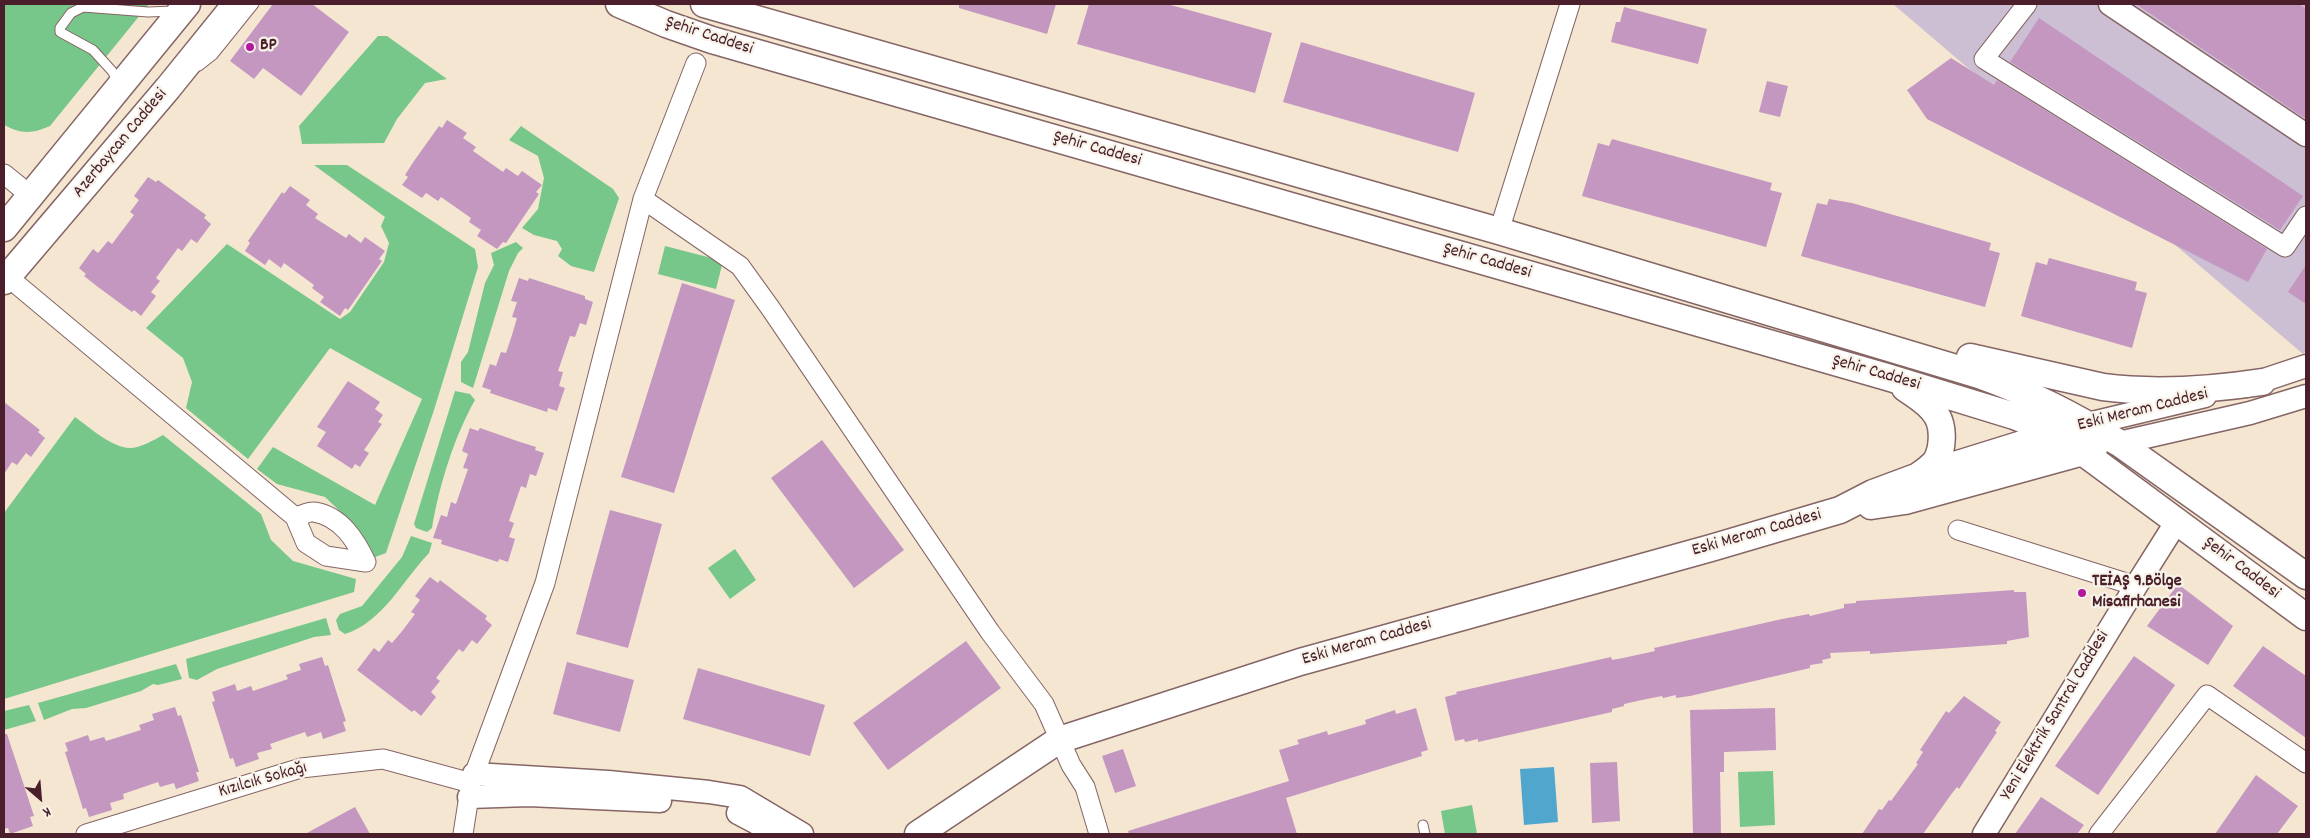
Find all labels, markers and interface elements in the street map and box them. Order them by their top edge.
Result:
street label: Şehir Caddesi [663,13,755,61]
place label: BP [260,36,277,58]
marker: BP [244,41,256,53]
street label: Azerbaycan Caddesi [69,85,173,203]
street label: Şehir Caddesi [1050,127,1144,173]
street label: Şehir Caddesi [1440,239,1534,285]
street label: Şehir Caddesi [1829,351,1923,397]
street label: Eski Meram Caddesi [2076,384,2210,438]
street label: Eski Meram Caddesi [1690,505,1824,563]
street label: Şehir Caddesi [2198,533,2284,605]
place label: TEİAŞ 9.Bölge Misafirhanesi [2092,572,2182,614]
marker: TEİAŞ 9.Bölge Misafirhanesi [2076,587,2088,599]
street label: Eski Meram Caddesi [1300,614,1434,672]
street label: Yeni Elektrik Santral Caddesi [1997,627,2115,805]
street label: Kızılcık Sokağı [216,758,310,804]
north arrow [15,773,65,823]
text: K [39,801,54,822]

